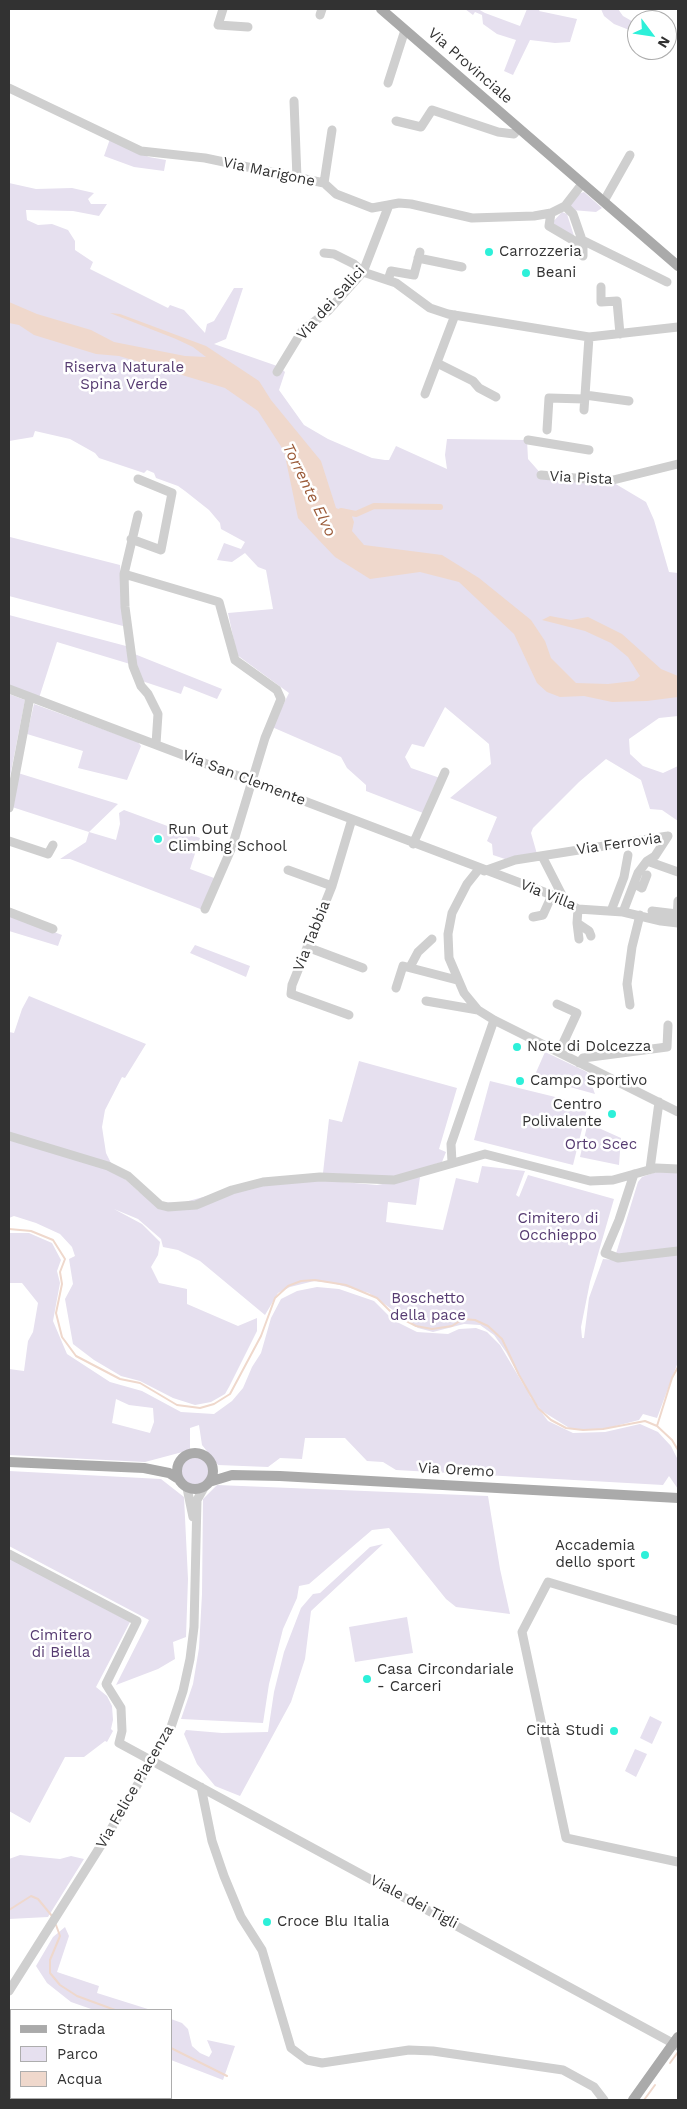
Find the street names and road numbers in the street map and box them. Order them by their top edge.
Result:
street label: Via Provinciale [424,24,516,108]
street label: Via Marigone [221,153,317,191]
street label: Via dei Salici [293,262,369,344]
street label: Via Pista [549,467,613,489]
street label: Via San Clemente [180,746,308,810]
street label: Via Ferrovia [575,829,663,859]
street label: Via Villa [517,876,579,914]
street label: Via Tabbia [290,898,334,974]
street label: Via Oremo [417,1459,495,1481]
street label: Via Felice Piacenza [92,1722,178,1852]
street label: Viale dei Tigli [367,1871,461,1933]

